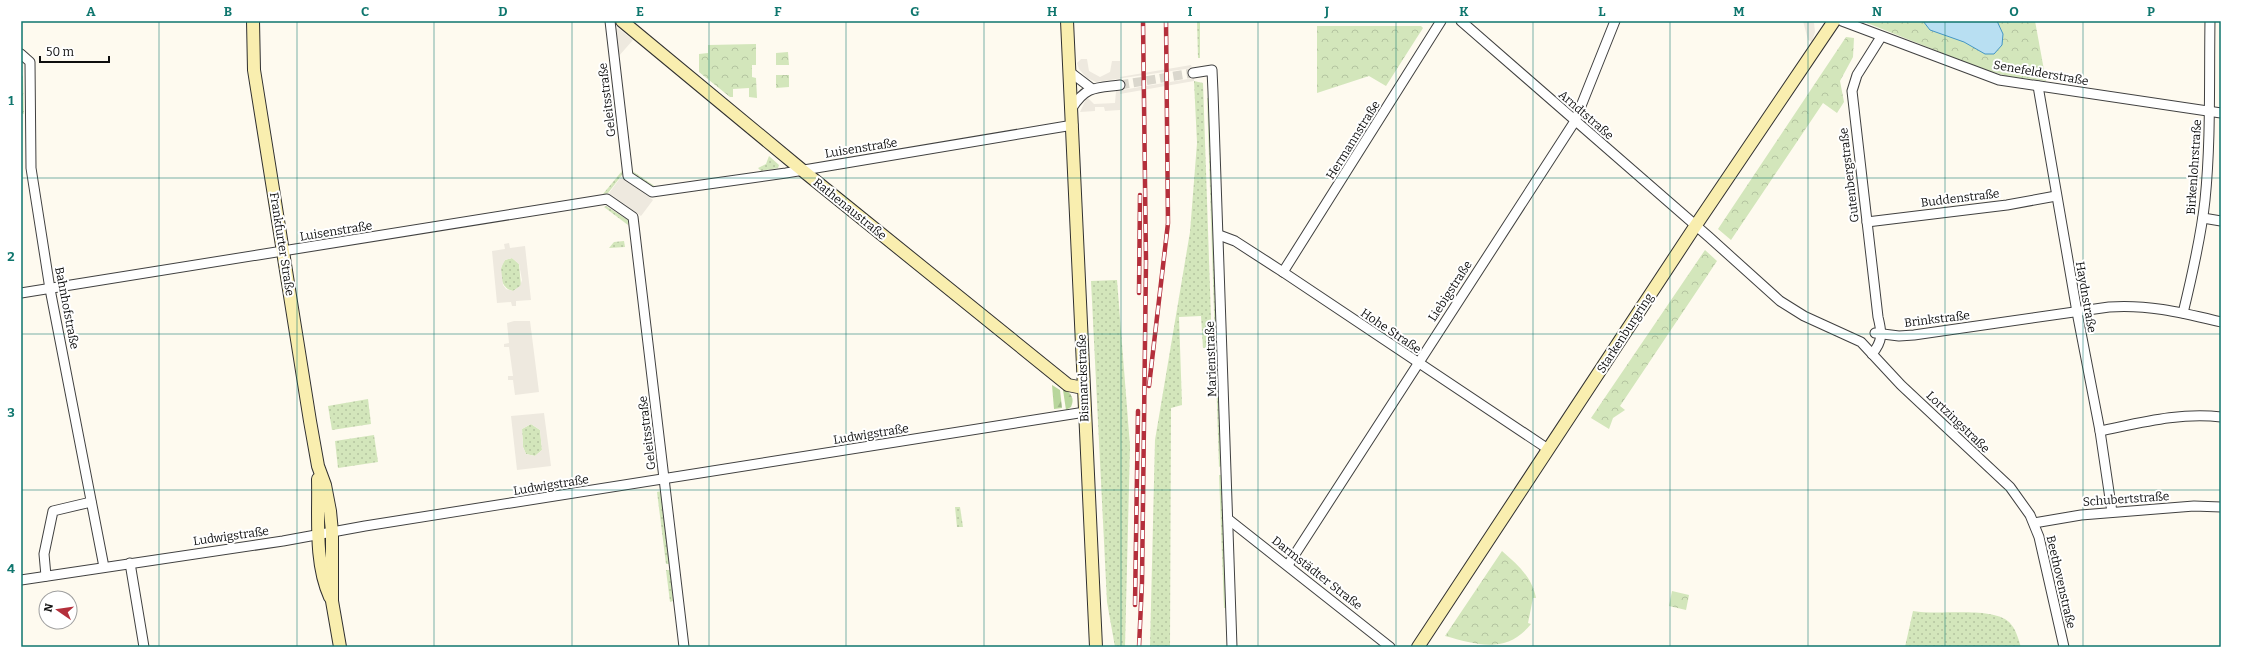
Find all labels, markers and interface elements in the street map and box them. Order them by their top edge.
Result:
text: A [86,4,96,19]
text: B [224,4,232,19]
text: C [361,4,369,19]
text: D [498,4,508,19]
text: E [636,4,644,19]
text: F [774,4,782,19]
text: G [910,4,920,19]
text: H [1047,4,1057,19]
text: I [1188,4,1193,19]
text: J [1324,4,1330,19]
text: K [1459,4,1469,19]
text: L [1598,4,1606,19]
text: M [1733,4,1745,19]
text: N [1872,4,1882,19]
text: O [2009,4,2019,19]
text: P [2147,4,2155,19]
scale bar [40,38,109,64]
text: 50 m [46,45,75,59]
street label: Senefelderstraße [1992,58,2090,88]
street label: Geleitsstraße [595,62,619,138]
street label: Arndtstraße [1556,87,1616,143]
text: 1 [8,93,14,108]
street label: Hermannstraße [1323,98,1383,182]
street label: Birkenlohrstraße [2184,119,2204,215]
street label: Gutenbergstraße [1836,127,1862,223]
street label: Luisenstraße [824,135,898,161]
street label: Rathenaustraße [811,175,889,243]
street label: Buddenstraße [1920,186,2000,210]
street label: Frankfurter Straße [267,191,297,297]
street label: Luisenstraße [299,218,373,244]
text: 2 [7,249,15,264]
street label: Liebigstraße [1425,258,1475,324]
street label: Haydnstraße [2073,260,2099,334]
street label: Bahnhofstraße [52,266,82,350]
street label: Starkenburgring [1594,290,1656,376]
street label: Hohe Straße [1358,306,1424,356]
street label: Brinkstraße [1903,308,1971,330]
street label: Marienstraße [1203,321,1219,397]
street label: Bismarckstraße [1074,334,1092,422]
street label: Lortzingstraße [1924,388,1992,456]
street label: Geleitsstraße [635,395,659,471]
text: 3 [7,405,15,420]
street label: Ludwigstraße [832,421,910,447]
street label: Ludwigstraße [512,472,590,498]
street label: Schubertstraße [2082,489,2170,509]
street label: Ludwigstraße [192,524,270,548]
street label: Darmstädter Straße [1269,533,1365,613]
street label: Beethovenstraße [2043,534,2079,630]
text: 4 [7,561,15,576]
north arrow [38,590,78,630]
text: N [41,602,56,613]

